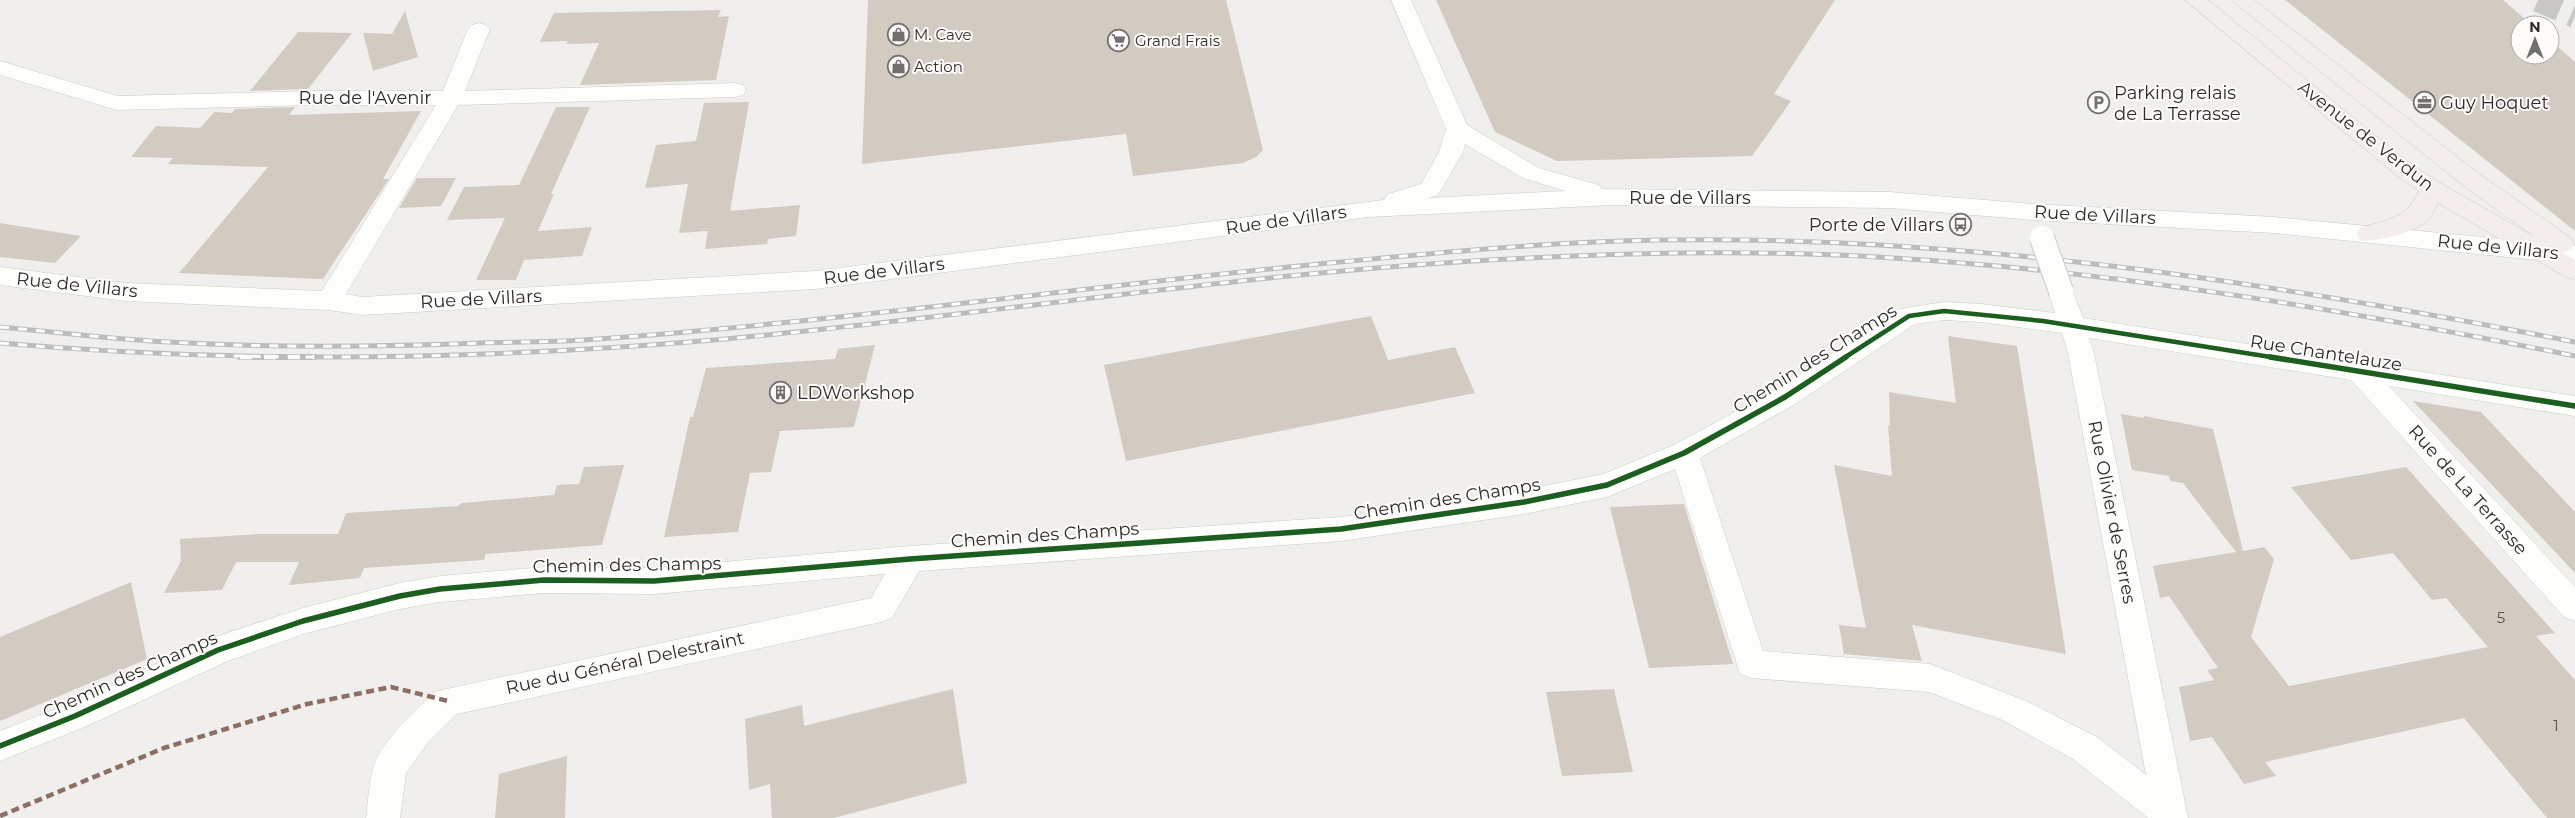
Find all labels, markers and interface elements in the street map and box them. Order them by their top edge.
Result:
north arrow [2510,15,2560,65]
text: N [2529,18,2541,36]
shop icon: M. Cave [886,22,910,46]
place label: M. Cave [914,25,972,44]
supermarket icon: Grand Frais [1107,28,1131,52]
place label: Grand Frais [1135,31,1220,50]
shop icon: Action [886,54,910,78]
place label: Action [914,57,963,76]
street label: Avenue de Verdun [2294,76,2438,196]
place label: Parking relais de La Terrasse [2114,82,2241,125]
street label: Rue de l'Avenir [298,87,432,109]
parking icon: Parking relais de La Terrasse [2086,91,2110,115]
office icon: Guy Hoquet [2412,91,2436,115]
place label: Guy Hoquet [2440,92,2549,114]
street label: Rue de Villars [1629,187,1751,209]
street label: Rue de Villars [1224,201,1348,239]
street label: Rue de Villars [2034,201,2157,229]
bus stop icon: Porte de Villars [1948,213,1972,237]
place label: Porte de Villars [1809,214,1944,236]
street label: Rue de Villars [2436,230,2560,264]
street label: Rue de Villars [822,253,946,289]
street label: Rue de Villars [15,268,139,302]
street label: Rue de Villars [420,285,543,313]
street label: Chemin des Champs [1729,300,1901,418]
street label: Rue Chantelauze [2248,330,2404,376]
building icon: LDWorkshop [769,381,793,405]
place label: LDWorkshop [797,382,914,404]
street label: Rue Olivier de Serres [2083,418,2141,606]
street label: Rue de La Terrasse [2404,420,2532,560]
street label: Chemin des Champs [1352,473,1542,525]
street label: Chemin des Champs [950,517,1140,553]
street label: Chemin des Champs [532,552,722,578]
house number: 5 [2497,608,2505,627]
street label: Chemin des Champs [39,626,221,723]
street label: Rue du Général Delestraint [504,627,746,699]
house number: 1 [2553,716,2559,735]

